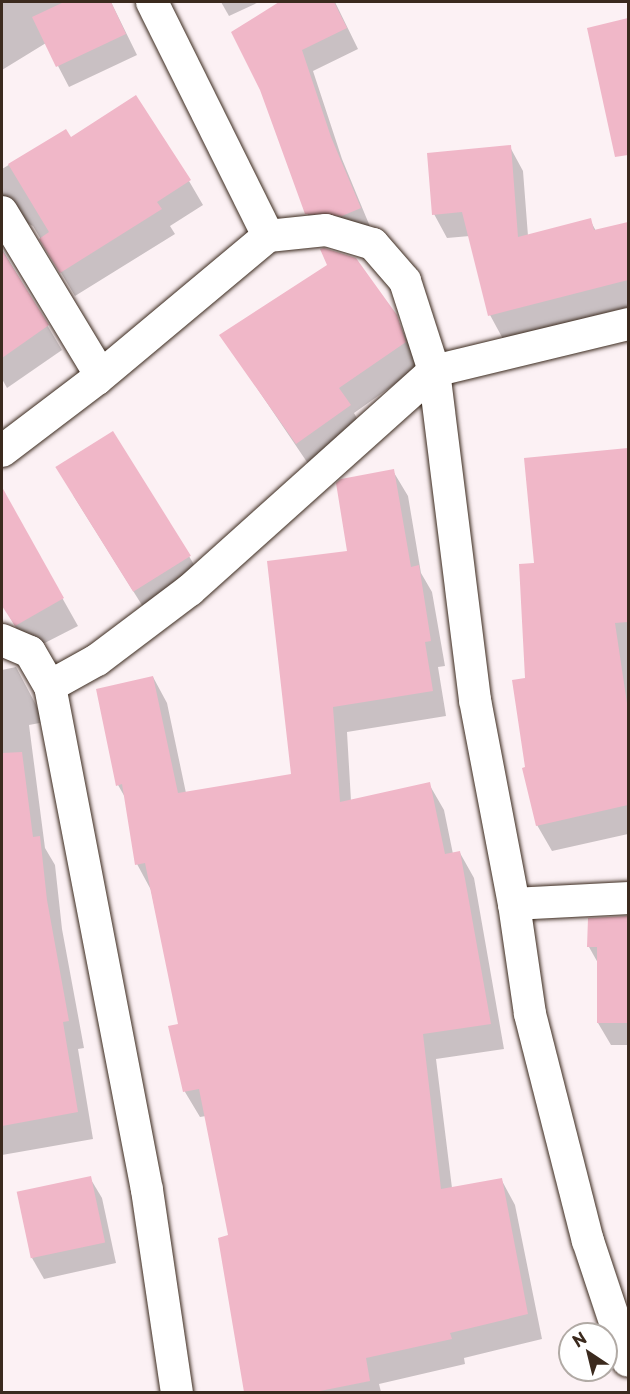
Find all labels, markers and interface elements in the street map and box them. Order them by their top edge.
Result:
north arrow [558,1322,618,1382]
text: N [567,1325,591,1352]

